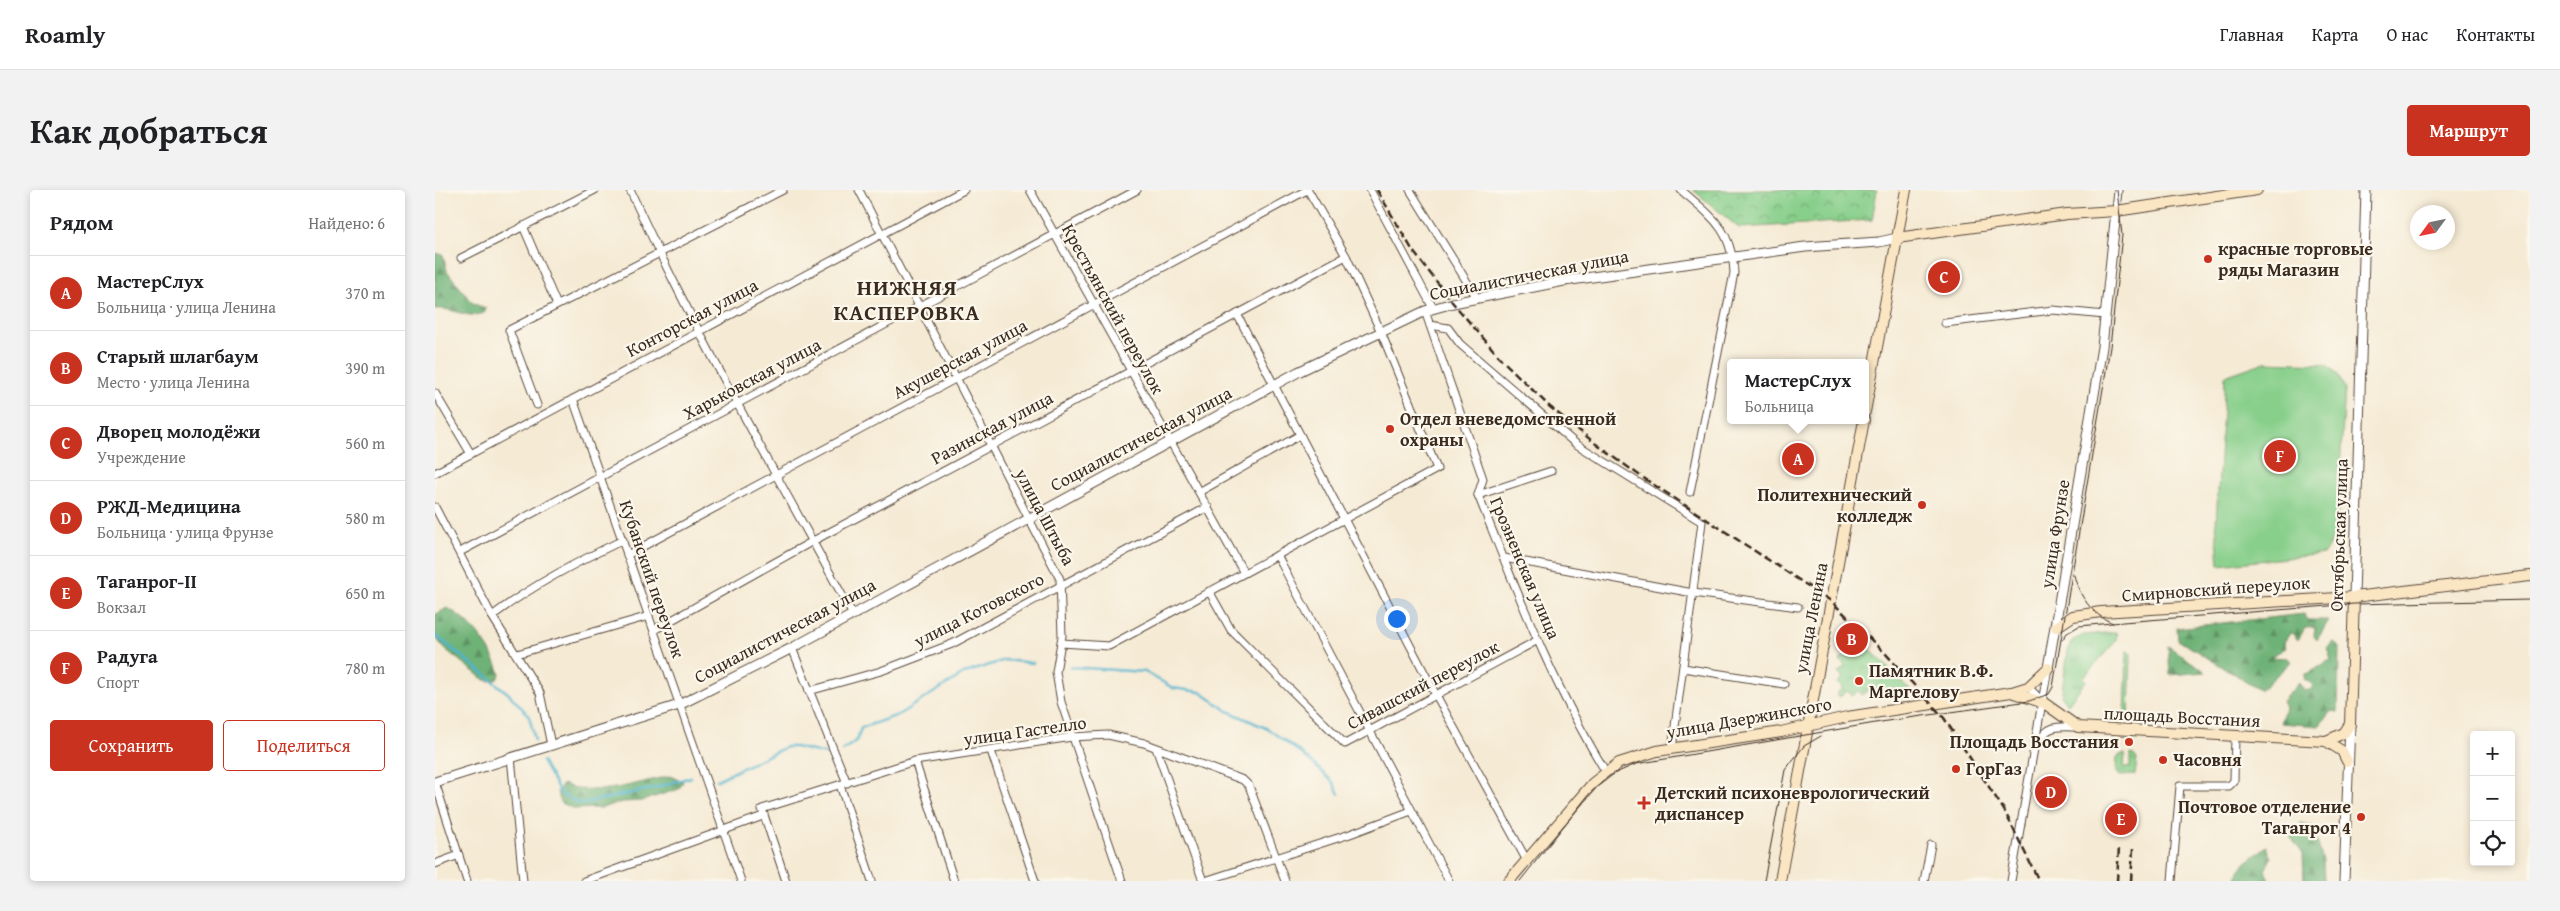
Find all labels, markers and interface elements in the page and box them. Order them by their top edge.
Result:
text: Roamly [25,17,105,52]
text: Главная [2220,21,2284,48]
text: Карта [2312,21,2358,48]
text: О нас [2386,21,2428,48]
text: Контакты [2456,21,2535,48]
text: Как добраться [30,105,268,156]
button: Маршрут [2407,105,2530,156]
north arrow [2410,205,2455,250]
text: Рядом [50,207,113,238]
text: Найдено: 6 [308,211,385,235]
street label: Крестьянский переулок [1055,219,1172,399]
place label: красные торговые ряды Магазин [2218,235,2373,283]
street label: Социалистическая улица [1427,242,1631,307]
marker: красные торговые ряды Магазин [2202,253,2214,265]
pin: C [1928,258,1960,296]
text: МастерСлух [97,267,204,295]
street label: Конторская улица [621,271,763,364]
district label: НИЖНЯЯ КАСПЕРОВКА [834,271,980,328]
text: A [61,281,71,305]
text: 370 m [345,281,385,305]
text: Больница · улица Ленина [97,295,276,319]
street label: Акушерская улица [888,311,1032,405]
street label: Харьковская улица [678,331,826,426]
text: Старый шлагбаум [97,342,259,370]
text: B [61,356,71,380]
text: 390 m [345,356,385,380]
popup [1727,359,1869,424]
text: МастерСлух [1745,366,1851,394]
text: Место · улица Ленина [97,370,250,394]
street label: Социалистическая улица [1045,379,1237,498]
street label: Разинская улица [926,384,1058,471]
text: Больница [1745,394,1814,418]
place label: Отдел вневедомственной охраны [1400,405,1616,453]
text: Дворец молодёжи [97,417,260,445]
marker: Отдел вневедомственной охраны [1384,423,1396,435]
text: C [61,431,71,455]
text: 560 m [345,431,385,455]
pin: F [2264,437,2296,475]
pin: A [1782,440,1814,478]
text: Учреждение [97,445,186,469]
street label: Октябрьская улица [2322,458,2355,612]
street label: улица Штыба [1008,462,1083,571]
street label: улица Фрунзе [2032,478,2076,591]
place label: Политехнический колледж [1757,481,1913,529]
text: РЖД-Медицина [97,492,241,520]
street label: Грозненская улица [1483,492,1568,644]
street label: Кубанский переулок [613,496,692,662]
marker: Политехнический колледж [1916,499,1928,511]
text: D [61,506,71,530]
text: 580 m [345,506,385,530]
text: Больница · улица Фрунзе [97,520,273,544]
street label: улица Ленина [1786,560,1835,677]
street label: улица Котовского [908,565,1049,654]
text: Таганрог-II [97,567,197,595]
street label: Смирновский переулок [2121,568,2312,609]
street label: Социалистическая улица [689,571,881,690]
text: E [62,581,70,605]
text: 650 m [345,581,385,605]
text: Вокзал [97,595,146,619]
your location [1384,606,1410,632]
pin: B [1836,620,1868,658]
street label: Сивашский переулок [1342,633,1504,736]
text: Радуга [97,642,158,670]
text: F [62,656,70,680]
text: 780 m [345,656,385,680]
place label: Памятник В.Ф. Маргелову [1869,657,1993,705]
text: Спорт [97,670,139,694]
marker: Памятник В.Ф. Маргелову [1853,675,1865,687]
street label: улица Дзержинского [1663,690,1834,746]
street label: площадь Восстания [2103,699,2261,734]
street label: улица Гастелло [961,709,1088,753]
button: Сохранить [50,720,213,771]
button: Поделиться [223,720,385,771]
place label: Площадь Восстания [1950,728,2119,755]
map controls [2470,731,2515,866]
button: + [2470,731,2515,776]
marker: Площадь Восстания [2123,736,2135,748]
place label: Часовня [2173,746,2242,773]
marker: Часовня [2157,754,2169,766]
place label: ГорГаз [1966,755,2022,782]
marker: ГорГаз [1950,763,1962,775]
pin: D [2035,773,2067,811]
button: − [2470,776,2515,821]
place label: Детский психоневрологический диспансер [1654,779,1930,827]
place label: Почтовое отделение Таганрог 4 [2178,793,2351,841]
marker: Детский психоневрологический диспансер [1637,796,1651,810]
pin: E [2105,800,2137,838]
marker: Почтовое отделение Таганрог 4 [2355,811,2367,823]
button: locate [2470,821,2515,866]

